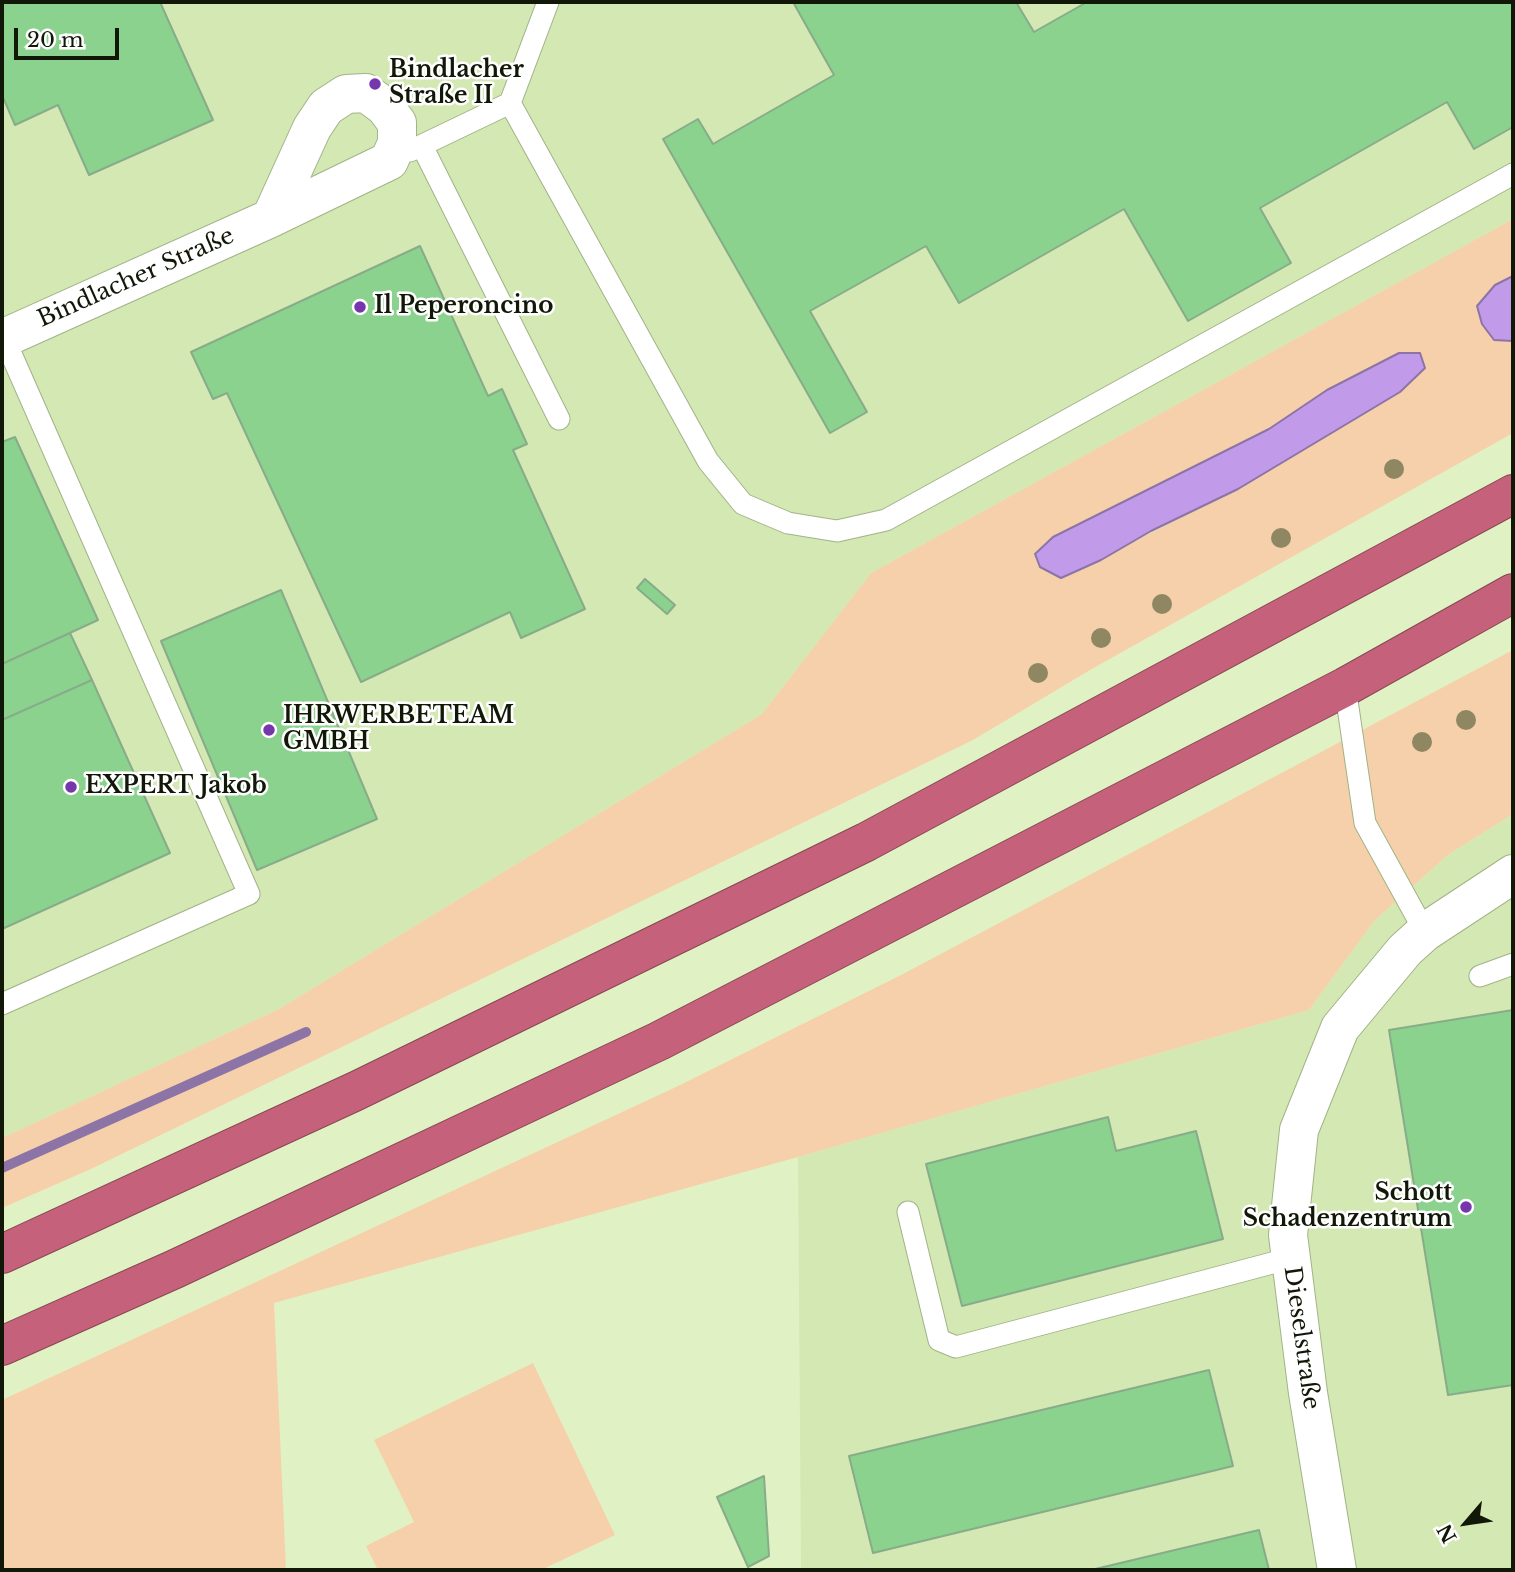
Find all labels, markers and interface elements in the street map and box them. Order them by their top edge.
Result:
scale bar [18,14,122,58]
text: 20 m [27,27,84,53]
place label: Bindlacher Straße II [389,57,524,111]
marker: Bindlacher Straße II [367,76,383,92]
street label: Bindlacher Straße [34,222,238,334]
place label: Il Peperoncino [374,293,553,321]
marker: Il Peperoncino [352,299,368,315]
place label: IHRWERBETEAM GMBH [283,703,514,757]
marker: IHRWERBETEAM GMBH [261,722,277,738]
place label: EXPERT Jakob [85,773,267,801]
marker: EXPERT Jakob [63,779,79,795]
place label: Schott Schadenzentrum [1243,1180,1452,1234]
marker: Schott Schadenzentrum [1458,1199,1474,1215]
street label: Dieselstraße [1277,1265,1325,1411]
north arrow [1431,1488,1501,1558]
text: N [1433,1520,1462,1547]

